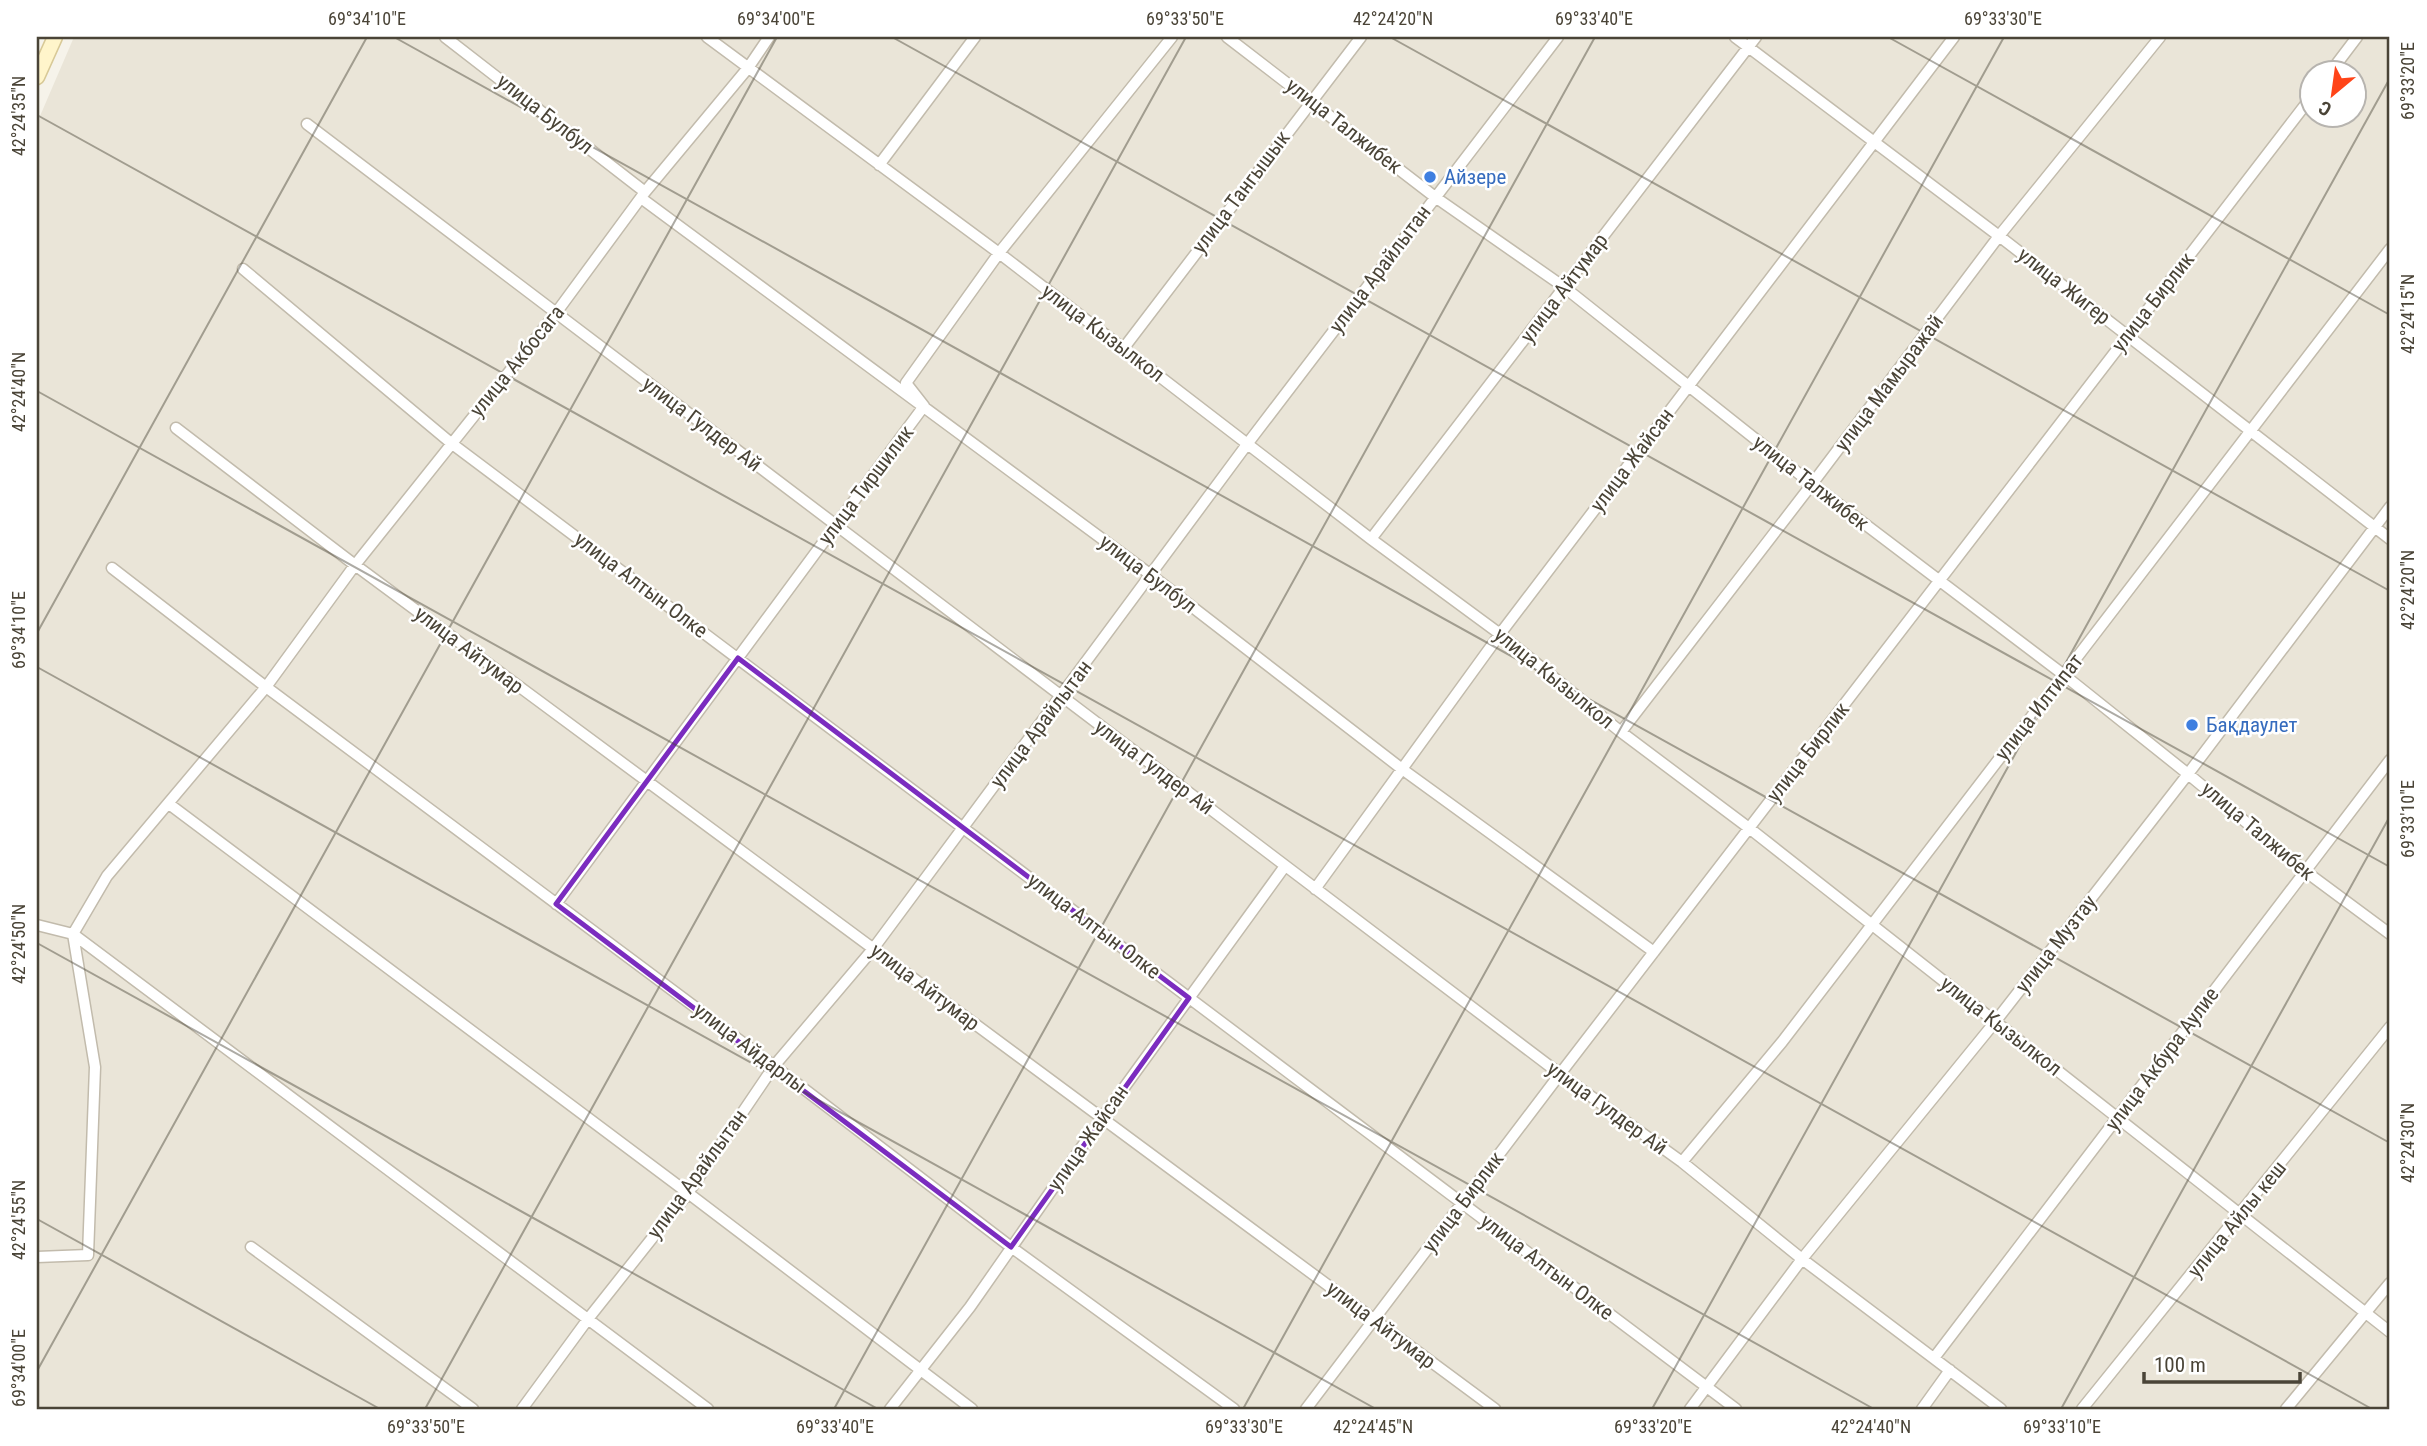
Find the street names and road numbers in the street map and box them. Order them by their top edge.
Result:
street label: улица Булбул [492,69,598,159]
street label: улица Талжибек [1281,73,1407,179]
street label: улица Тангышык [1187,126,1295,258]
street label: улица Арайлытан [1324,201,1436,337]
street label: улица Айтумар [1515,229,1613,347]
street label: улица Жигер [2013,242,2115,330]
street label: улица Бирлик [2107,247,2199,357]
street label: улица Кызылкол [1037,279,1169,387]
street label: улица Акбосага [465,301,569,421]
street label: улица Мамыражай [1830,310,1948,456]
street label: улица Гулдер Ай [638,372,766,476]
street label: улица Жайсан [1585,403,1679,517]
street label: улица Тиршилик [813,421,919,549]
street label: улица Талжибек [1748,430,1874,536]
street label: улица Алтын Олке [570,527,712,643]
street label: улица Булбул [1095,530,1201,618]
street label: улица Айтумар [410,601,528,699]
street label: улица Кызылкол [1489,622,1619,734]
street label: улица Илтипат [1990,649,2088,765]
street label: улица Арайлытан [985,656,1097,792]
street label: улица Бирлик [1762,697,1854,807]
street label: улица Гулдер Ай [1090,715,1218,819]
street label: улица Талжибек [2196,777,2320,885]
street label: улица Алтын Олке [1023,868,1165,984]
street label: улица Музтау [2011,890,2102,998]
street label: улица Айтумар [866,938,984,1036]
street label: улица Кызылкол [1936,971,2066,1081]
street label: улица Акбура Аулие [2100,983,2224,1135]
street label: улица Айдарлы [689,998,811,1098]
street label: улица Гулдер Ай [1542,1056,1672,1160]
street label: улица Жайсан [1043,1081,1133,1195]
street label: улица Арайлытан [642,1105,752,1243]
street label: улица Бирлик [1417,1147,1509,1257]
street label: улица Айлы кеш [2183,1156,2291,1282]
street label: улица Алтын Олке [1476,1209,1618,1325]
street label: улица Айтумар [1322,1276,1440,1374]

